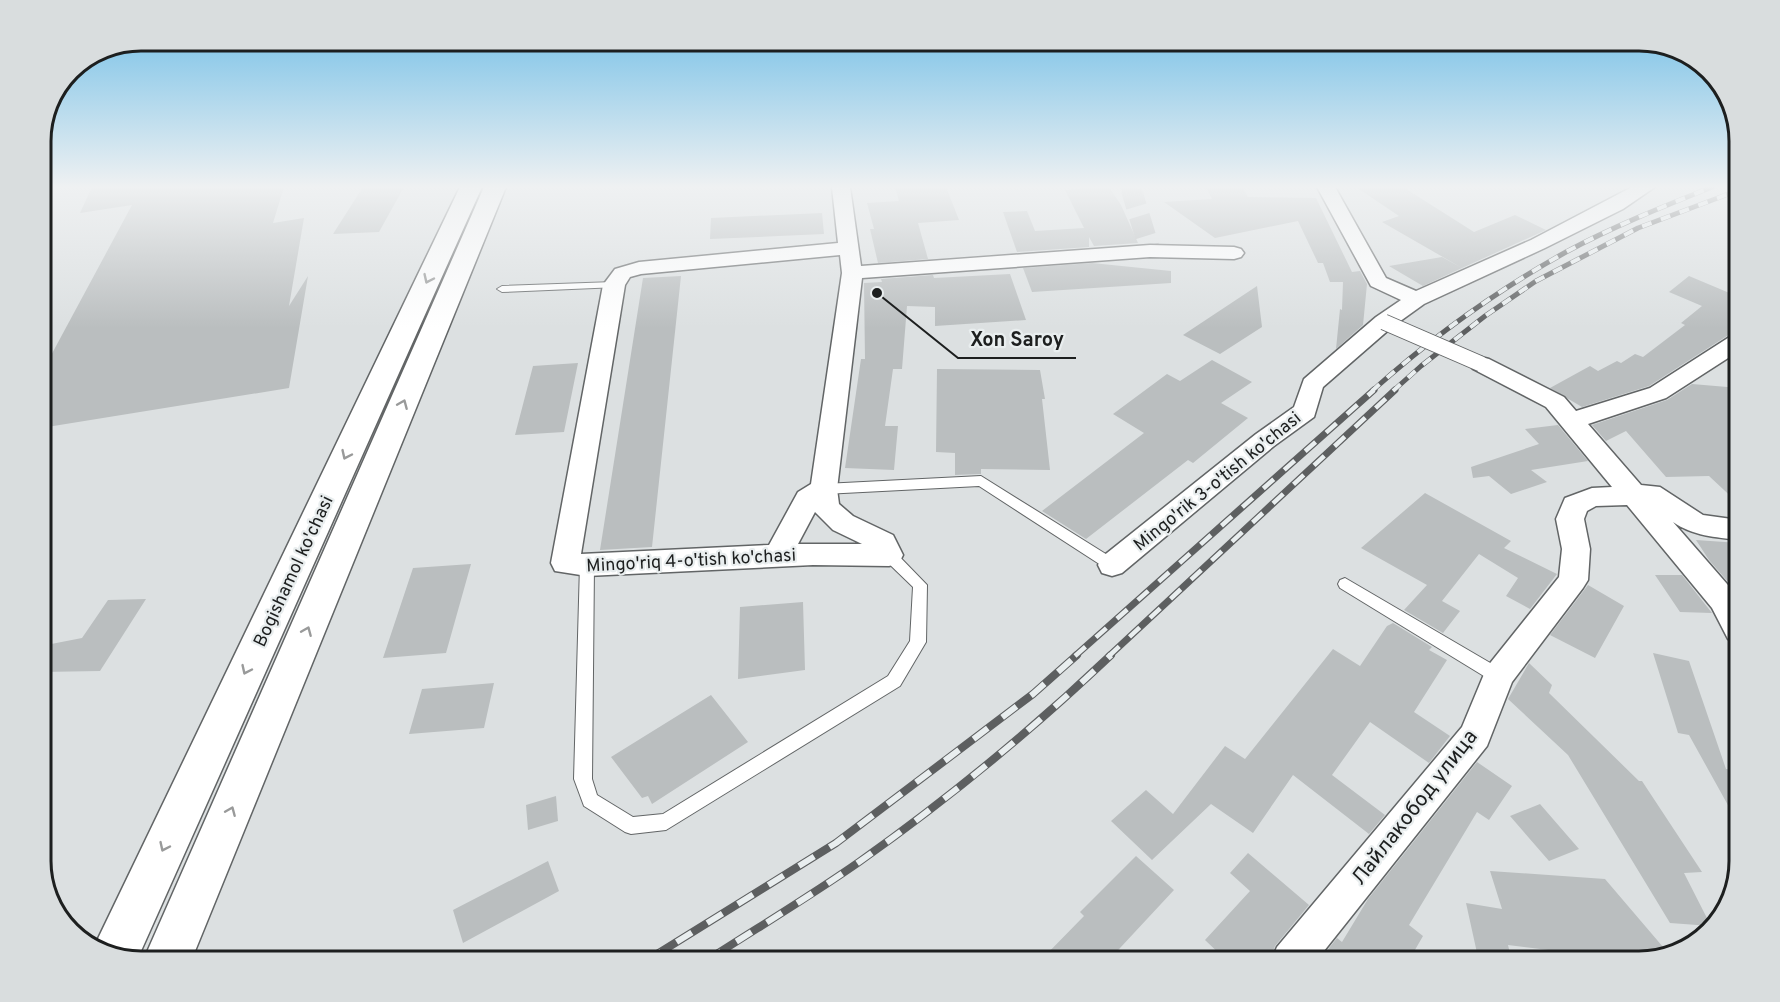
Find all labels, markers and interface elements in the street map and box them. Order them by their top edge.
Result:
one-way arrow [424,272,436,283]
callout: Xon Saroy [958,320,1076,358]
text: Xon Saroy [970,328,1064,354]
one-way arrow [396,399,408,410]
street label: Mingo'rik 3-o'tish ko'chasi [1129,407,1306,557]
one-way arrow [342,449,354,460]
street label: Bogishamol ko'chasi [249,492,340,651]
street label: Mingo'riq 4-o'tish ko'chasi [586,545,797,578]
one-way arrow [300,627,312,638]
one-way arrow [242,664,254,675]
street label: Лайлакобод улица [1346,725,1484,891]
one-way arrow [224,806,236,817]
one-way arrow [160,841,172,852]

